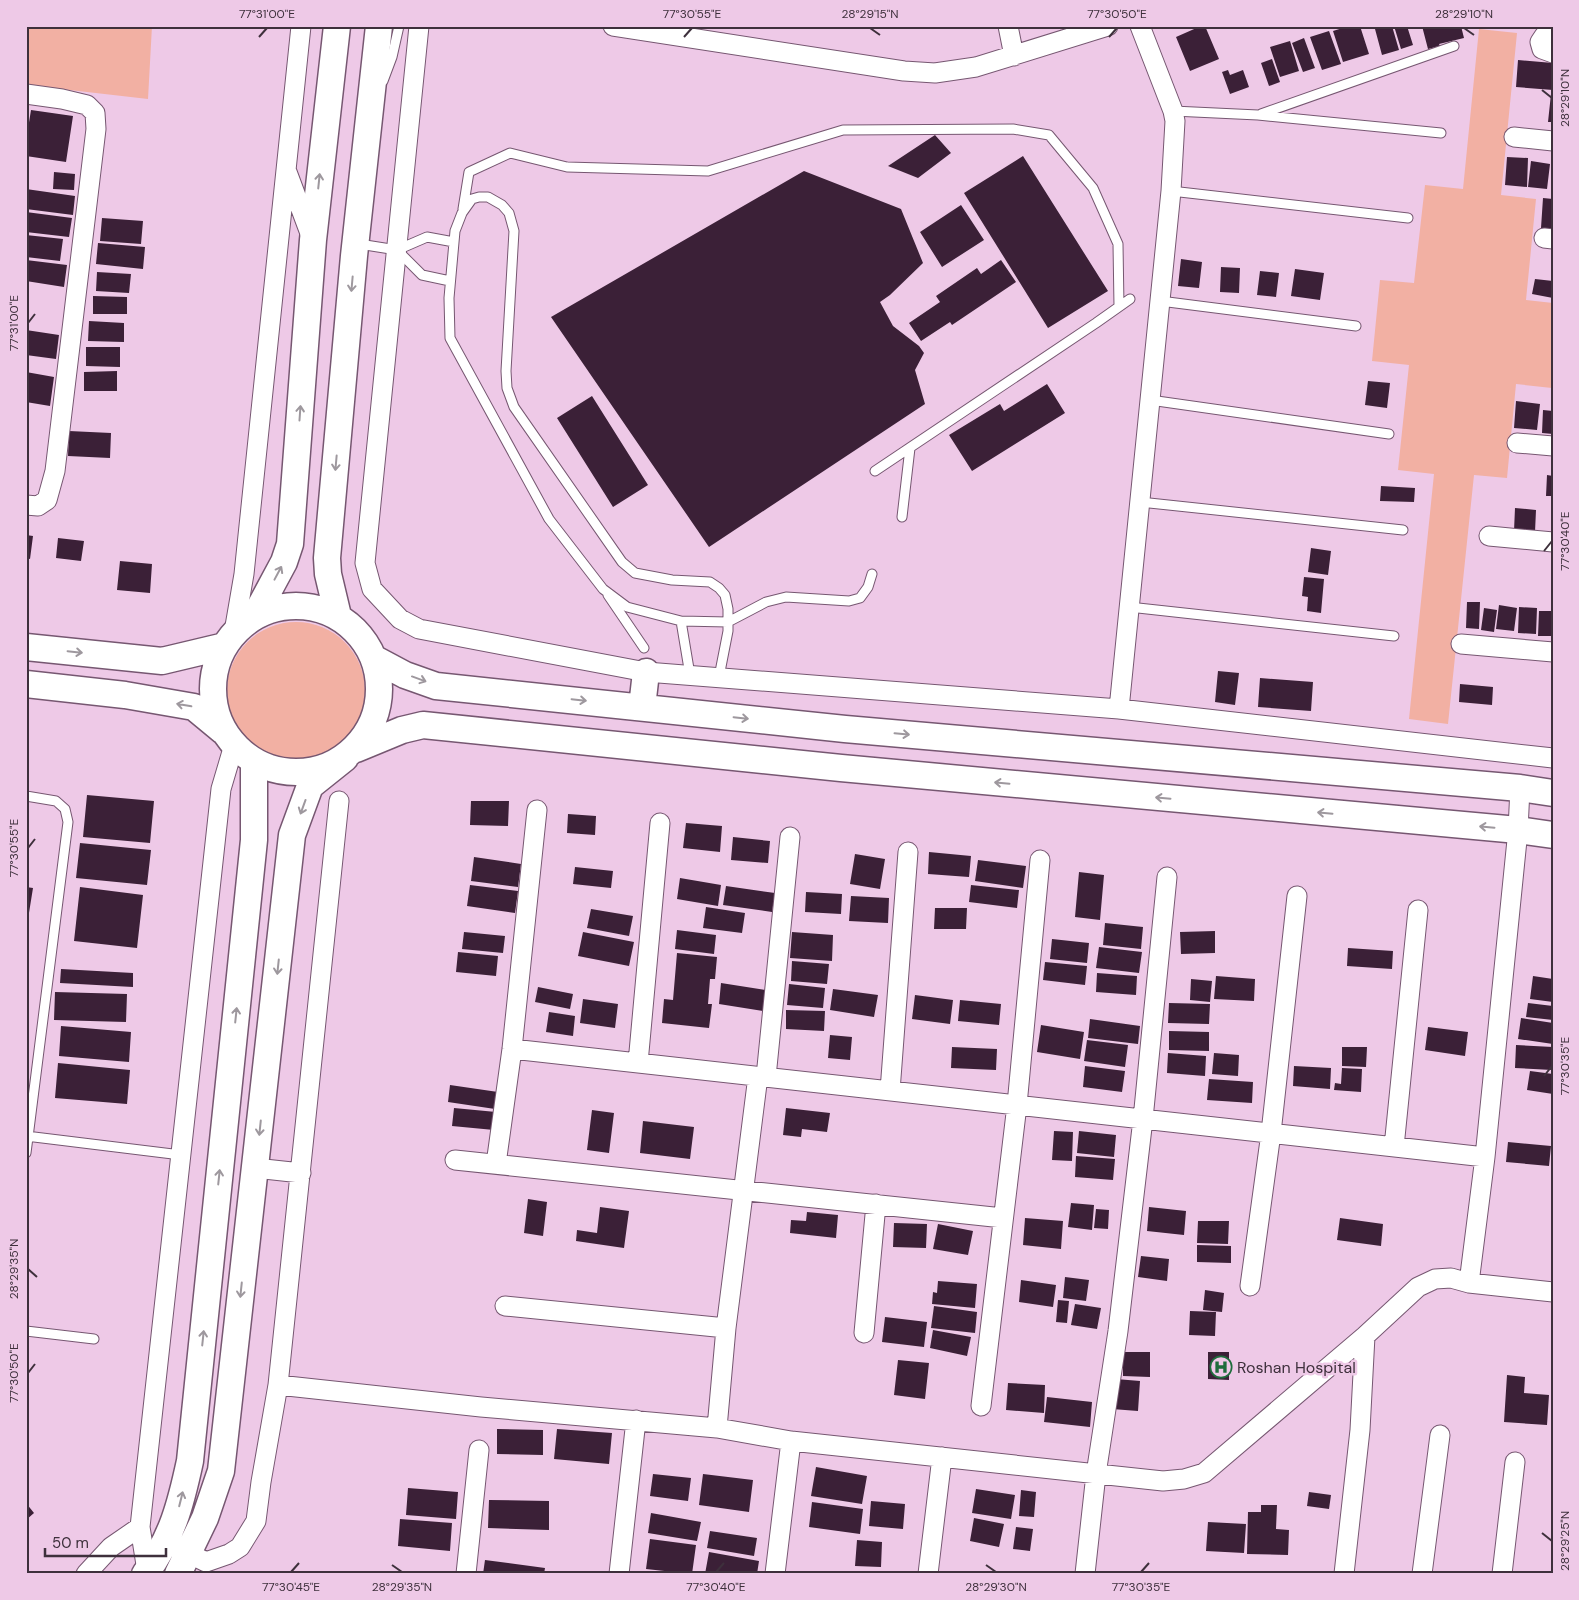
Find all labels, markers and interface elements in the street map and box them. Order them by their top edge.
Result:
text: 77°31'00"E [239,6,295,22]
text: 77°30'55"E [663,6,721,22]
text: 28°29'15"N [841,6,899,22]
text: 77°30'50"E [1087,6,1147,22]
text: 28°29'10"N [1435,6,1493,22]
text: 28°29'10"N [1557,69,1573,127]
one-way arrow [314,174,324,190]
one-way arrow [347,275,357,291]
text: 77°31'00"E [6,295,22,351]
one-way arrow [296,405,305,421]
one-way arrow [331,455,340,471]
text: 77°30'40"E [1557,511,1573,571]
one-way arrow [274,566,284,580]
one-way arrow [66,647,82,657]
one-way arrow [410,675,426,684]
one-way arrow [571,696,587,705]
one-way arrow [176,700,192,710]
one-way arrow [732,713,748,723]
one-way arrow [894,729,910,739]
one-way arrow [994,778,1010,788]
one-way arrow [1156,793,1172,803]
one-way arrow [298,798,307,814]
one-way arrow [1317,808,1333,817]
text: 77°30'55"E [6,819,22,877]
one-way arrow [1479,823,1495,832]
one-way arrow [273,958,283,974]
one-way arrow [231,1007,241,1023]
text: 77°30'35"E [1557,1036,1573,1095]
one-way arrow [255,1120,265,1136]
one-way arrow [214,1169,224,1185]
text: 28°29'35"N [6,1239,22,1299]
one-way arrow [236,1281,246,1297]
one-way arrow [198,1331,207,1347]
text: 77°30'50"E [6,1343,22,1403]
hospital icon: Roshan Hospital [1209,1355,1233,1379]
place label: Roshan Hospital [1237,1357,1356,1378]
one-way arrow [177,1492,187,1508]
text: 28°29'25"N [1557,1511,1573,1571]
scale bar [45,1525,166,1557]
text: 50 m [52,1533,89,1553]
text: 77°30'45"E [262,1579,320,1595]
text: 28°29'35"N [372,1579,432,1595]
text: 77°30'40"E [686,1579,746,1595]
text: 28°29'30"N [965,1579,1027,1595]
text: 77°30'35"E [1112,1579,1171,1595]

